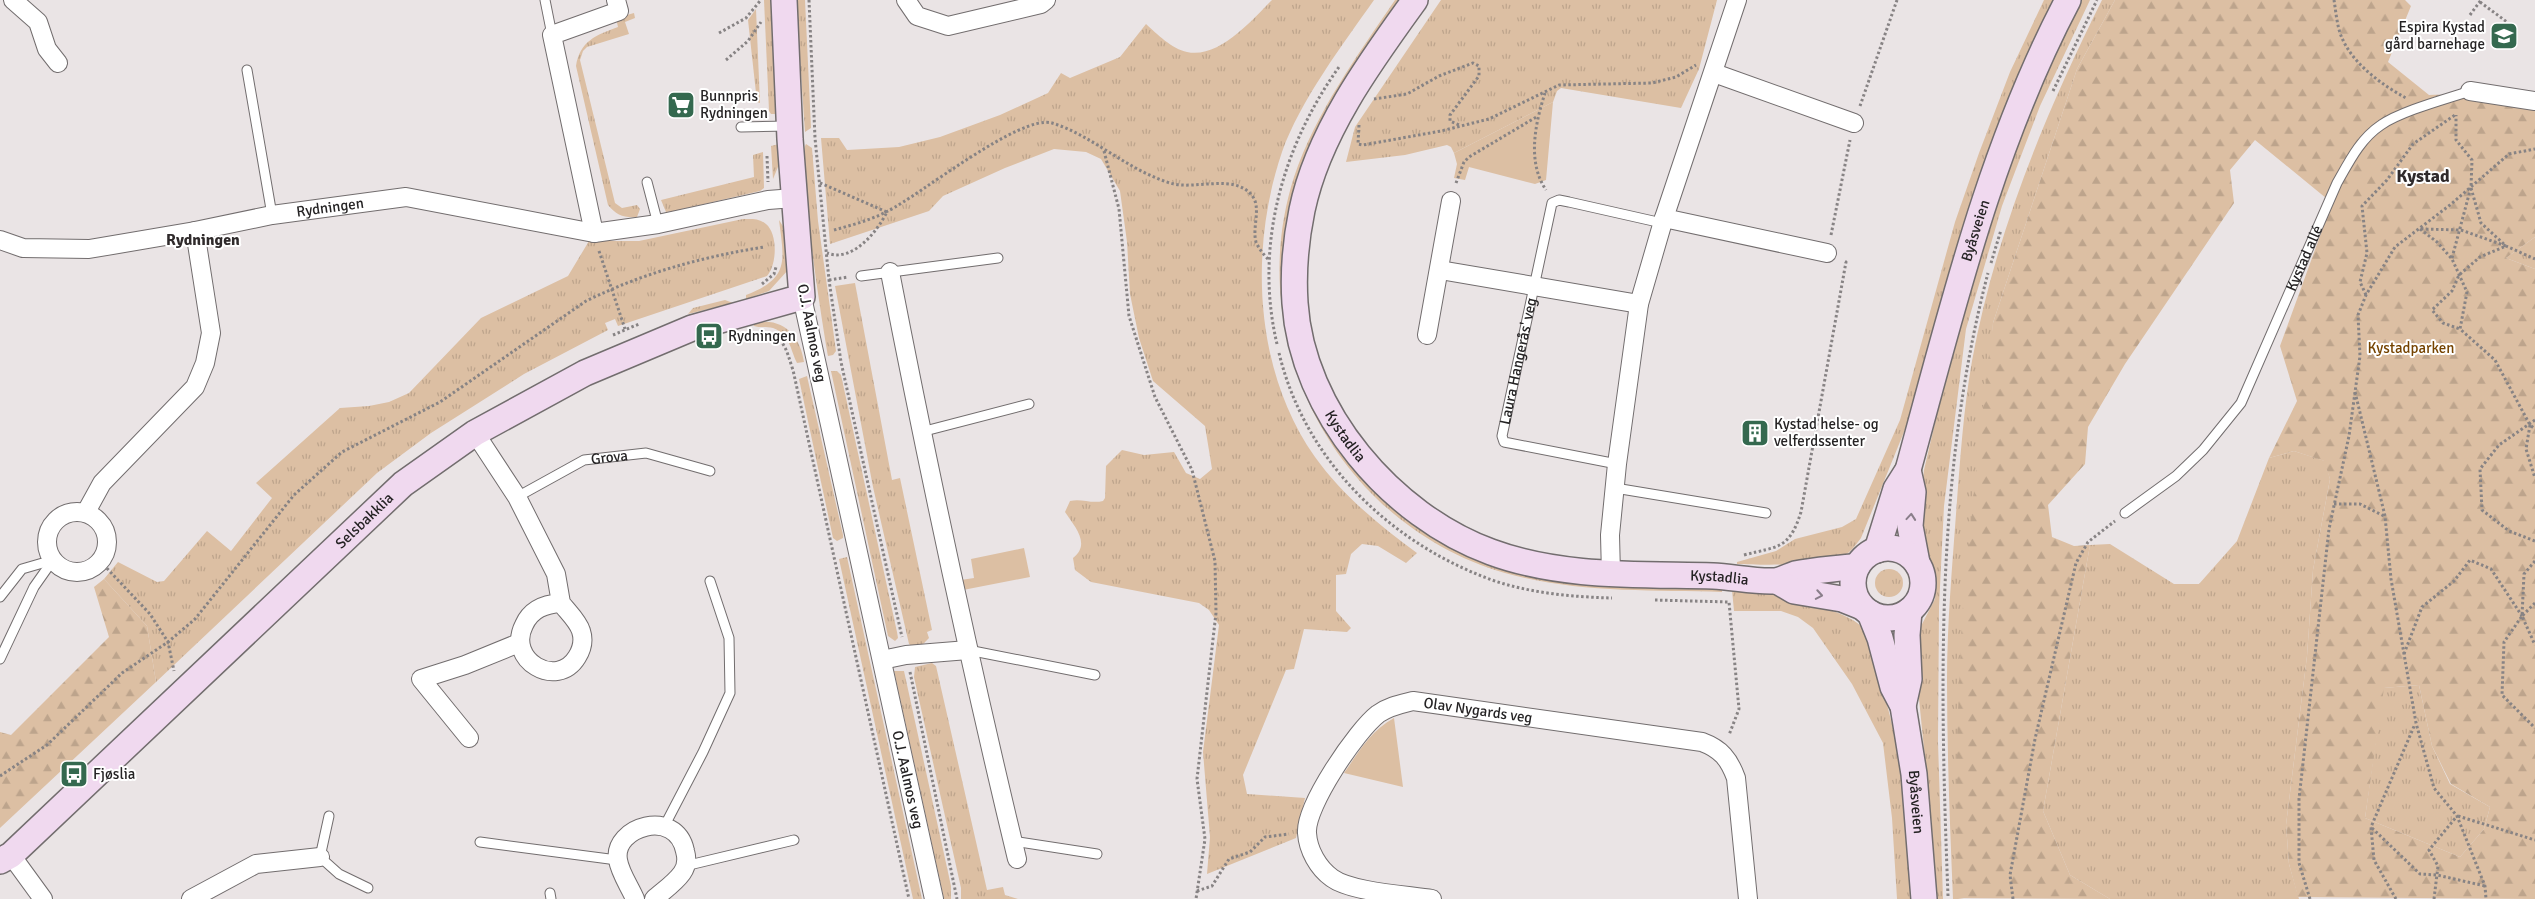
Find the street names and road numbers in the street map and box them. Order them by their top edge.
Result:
street label: Rydningen [295,194,365,221]
street label: Byåsveien [1957,197,1994,264]
street label: Kystad allé [2282,222,2326,294]
street label: O.J. Aalmos veg [794,282,830,384]
street label: Laura Hangerås' veg [1496,296,1540,426]
street label: Kystadlia [1321,407,1370,466]
street label: Grova [590,446,629,468]
street label: Selsbakklia [332,489,397,552]
street label: Kystadlia [1690,567,1750,589]
street label: Olav Nygards veg [1422,694,1534,727]
street label: O.J. Aalmos veg [888,729,927,830]
street label: Byåsveien [1905,769,1928,834]

